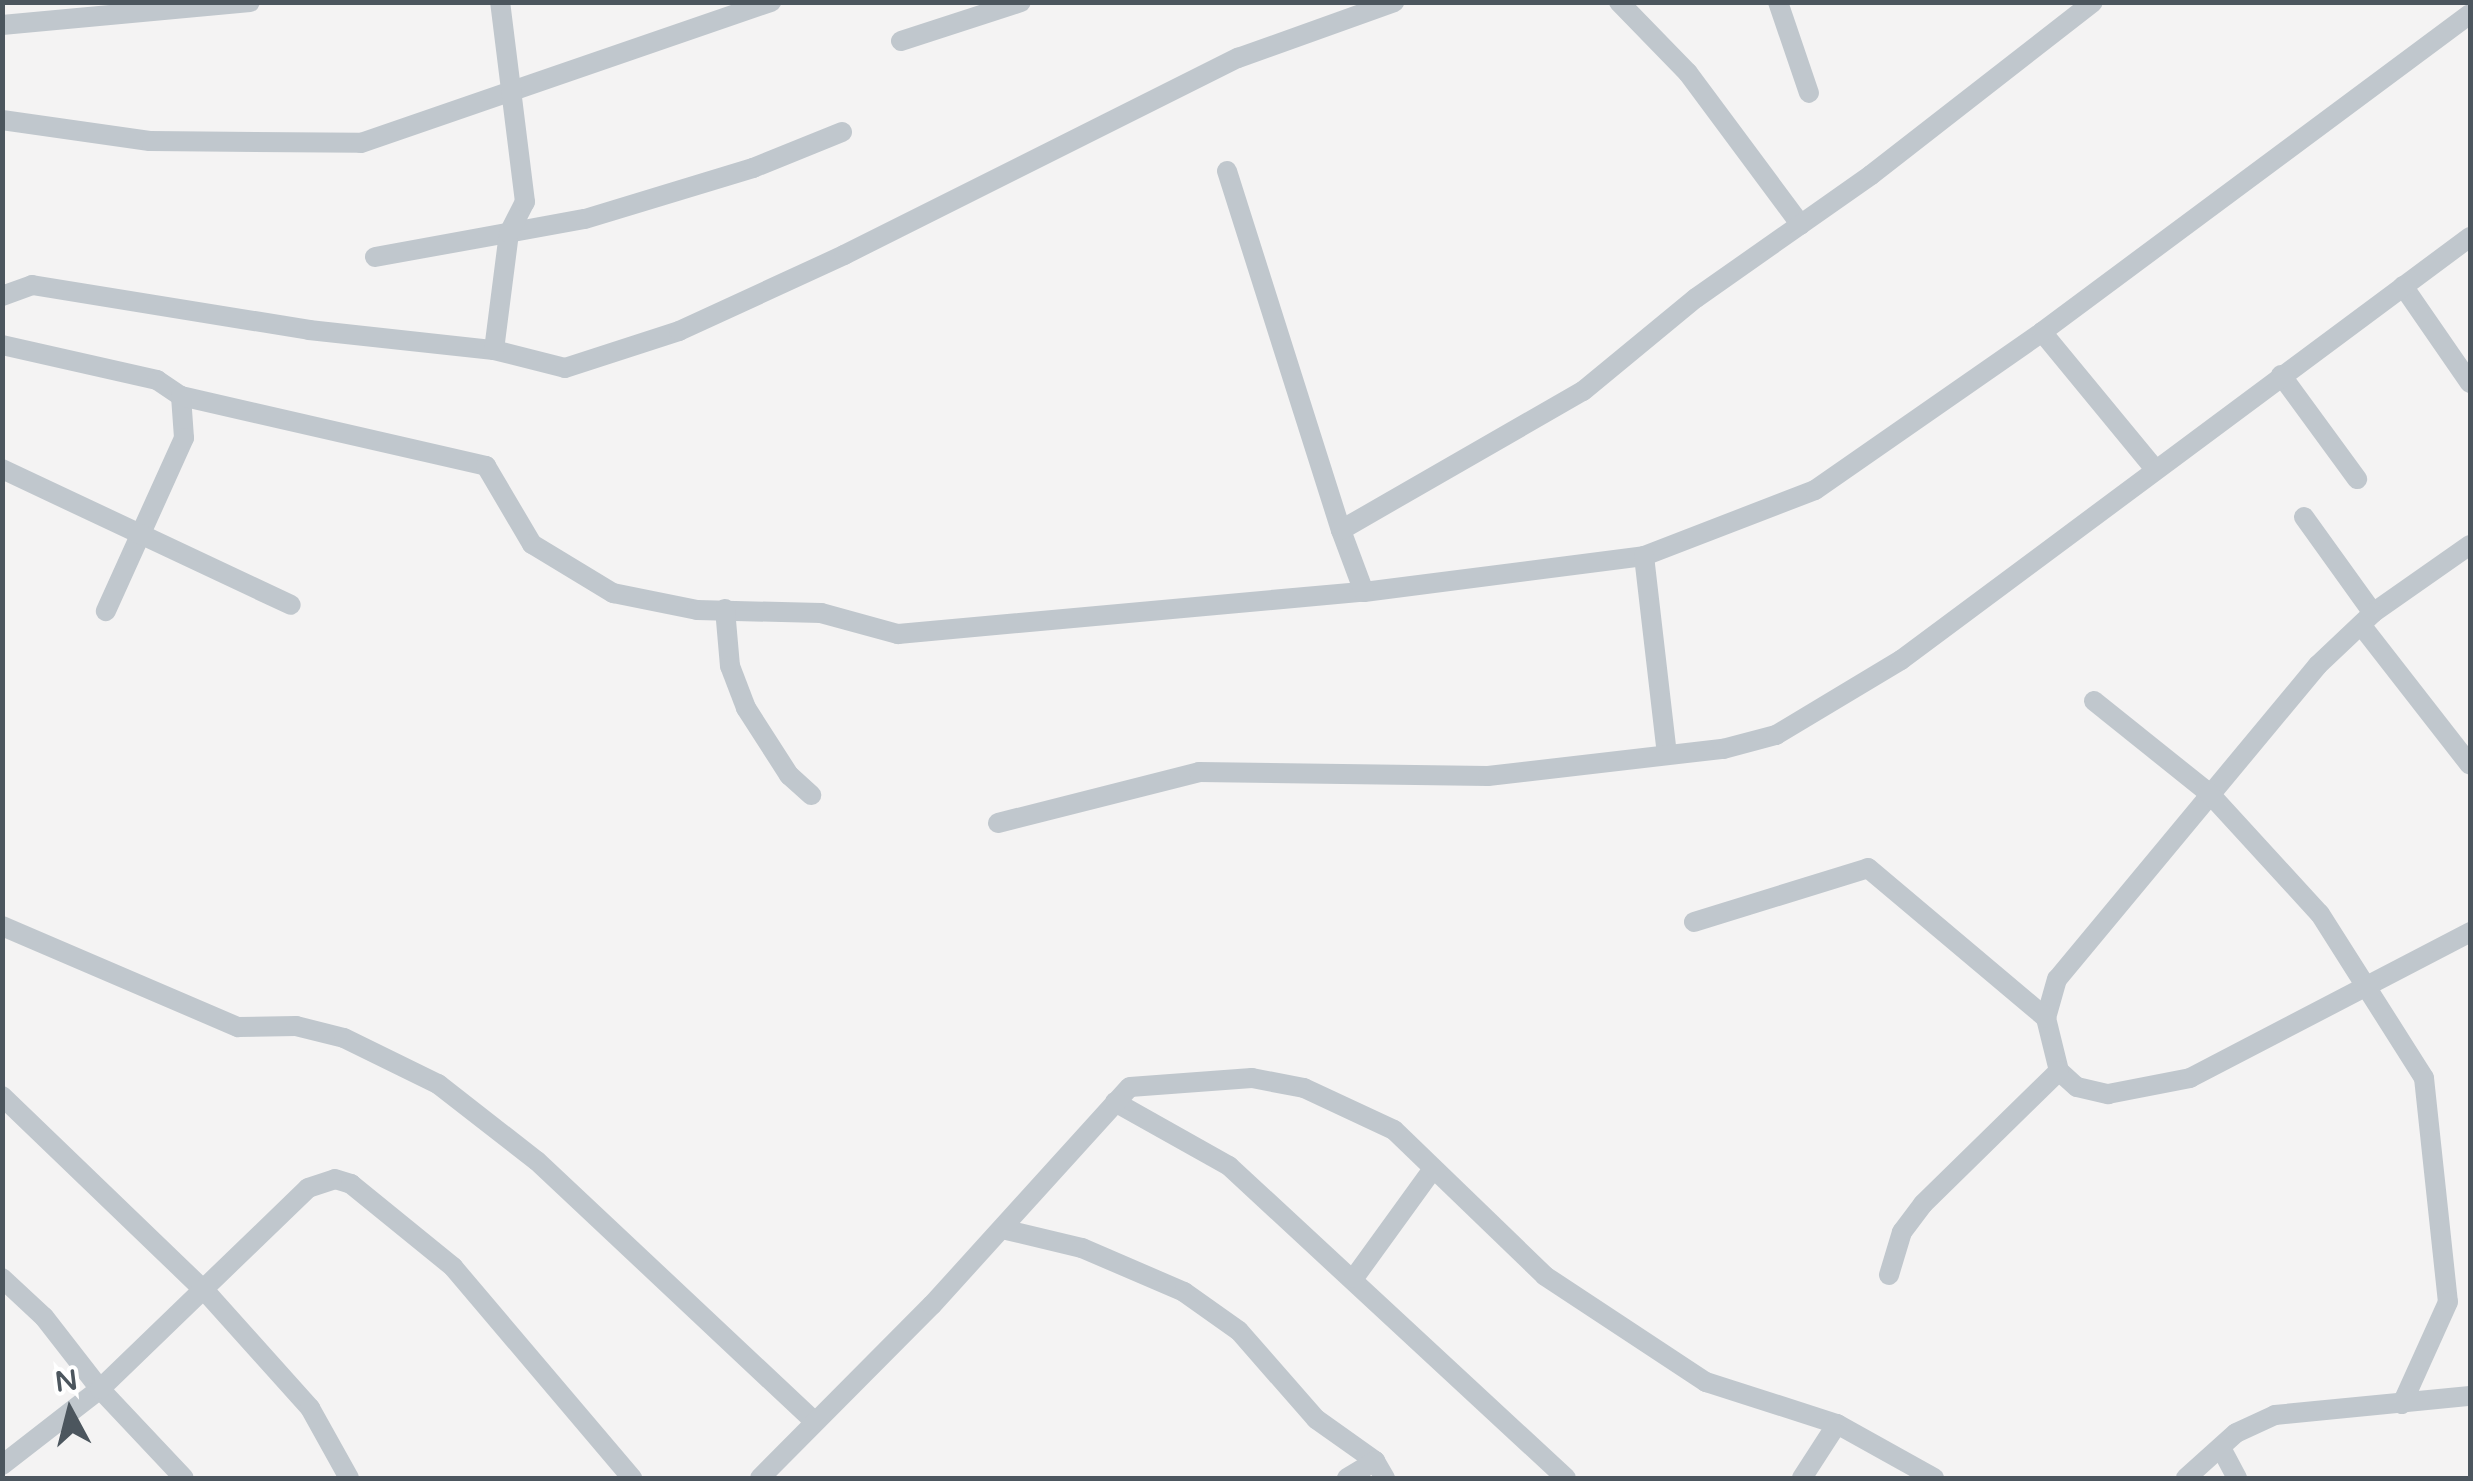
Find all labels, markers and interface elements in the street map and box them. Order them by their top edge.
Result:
north arrow [20,1361,120,1461]
text: N [53,1363,80,1399]

